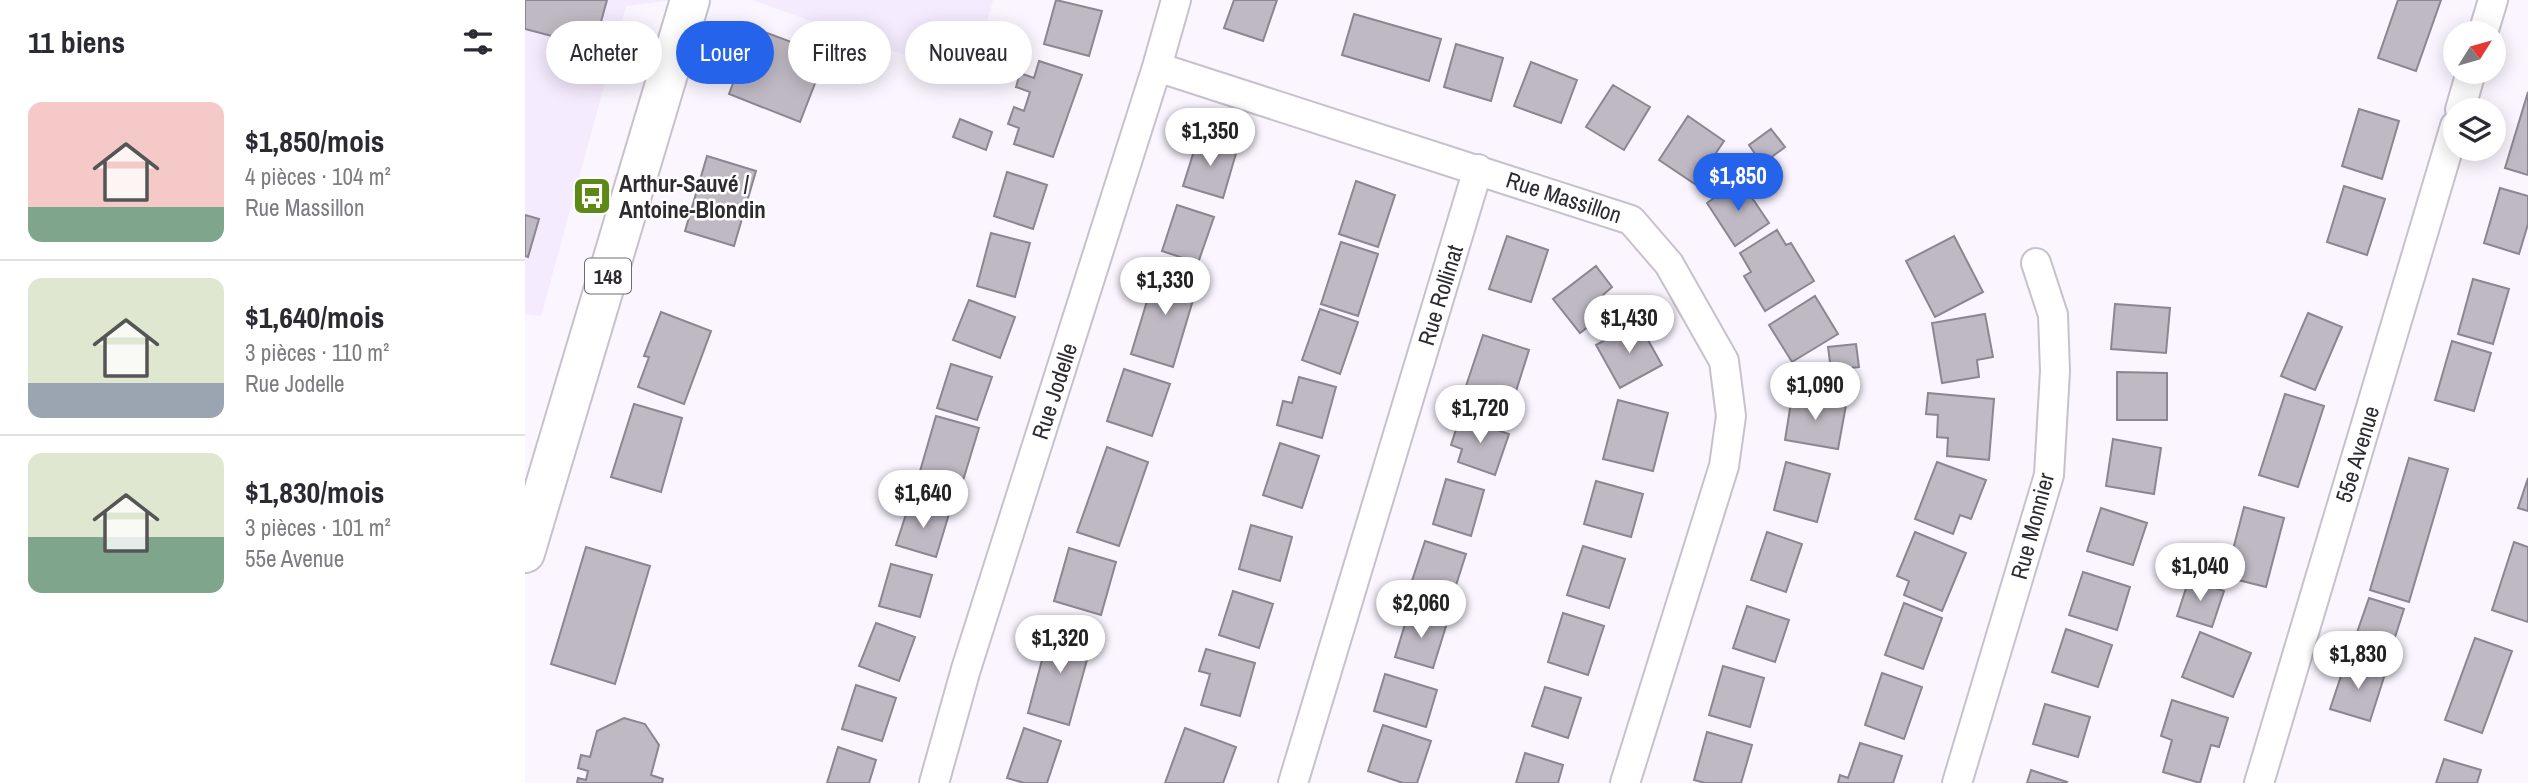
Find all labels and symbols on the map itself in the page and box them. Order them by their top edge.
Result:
north arrow [2443,21,2506,84]
pin: $1,350 [1153,108,1267,168]
pin: $1,850 [1681,154,1795,213]
street label: Rue Massillon [1502,164,1626,230]
place label: Arthur-Sauvé / Antoine-Blondin [619,168,766,225]
bus stop icon: Arthur-Sauvé / Antoine-Blondin [571,175,613,217]
street label: Rue Rollinat [1410,241,1470,349]
road number: 148 [585,258,631,294]
pin: $1,330 [1108,258,1222,317]
pin: $1,430 [1572,296,1686,355]
street label: Rue Jodelle [1024,339,1084,443]
pin: $1,090 [1758,362,1872,422]
pin: $1,720 [1423,386,1537,445]
street label: 55e Avenue [2328,402,2386,506]
street label: Rue Monnier [2003,469,2061,583]
pin: $1,640 [866,470,980,530]
pin: $1,040 [2143,544,2257,603]
pin: $2,060 [1364,580,1478,640]
pin: $1,320 [1003,616,1117,675]
pin: $1,830 [2301,632,2415,691]

